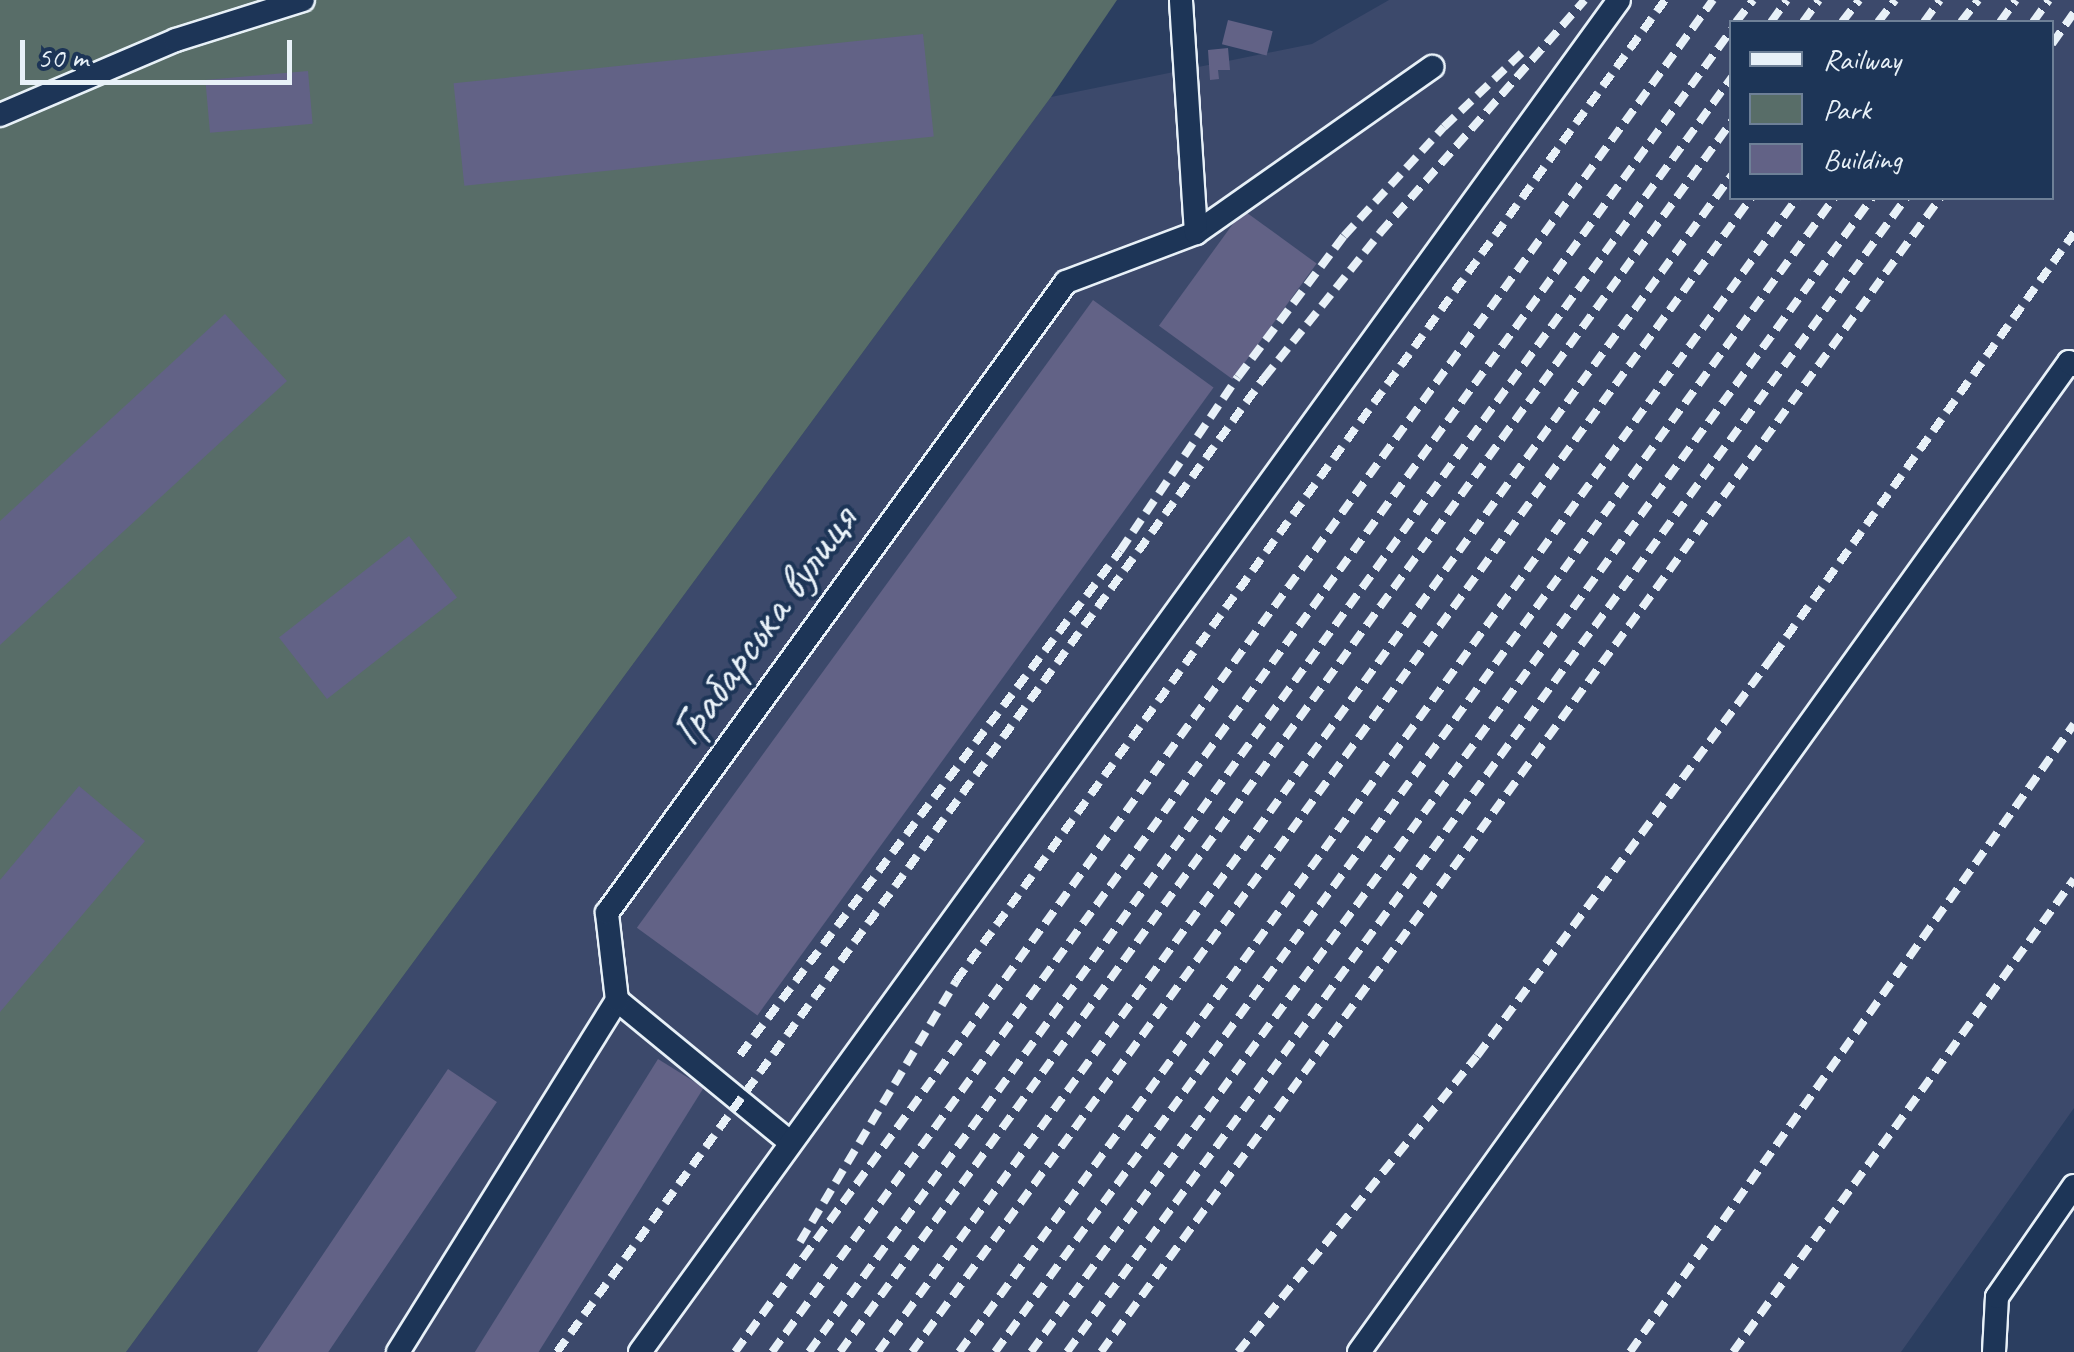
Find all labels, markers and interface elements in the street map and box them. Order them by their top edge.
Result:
scale bar [25,20,298,82]
legend [1729,20,2054,200]
text: 50 m [37,38,88,76]
text: Railway [1823,40,1901,78]
text: Park [1823,90,1871,128]
text: Building [1823,140,1902,178]
street label: Грабарська вулиця [657,494,869,756]

